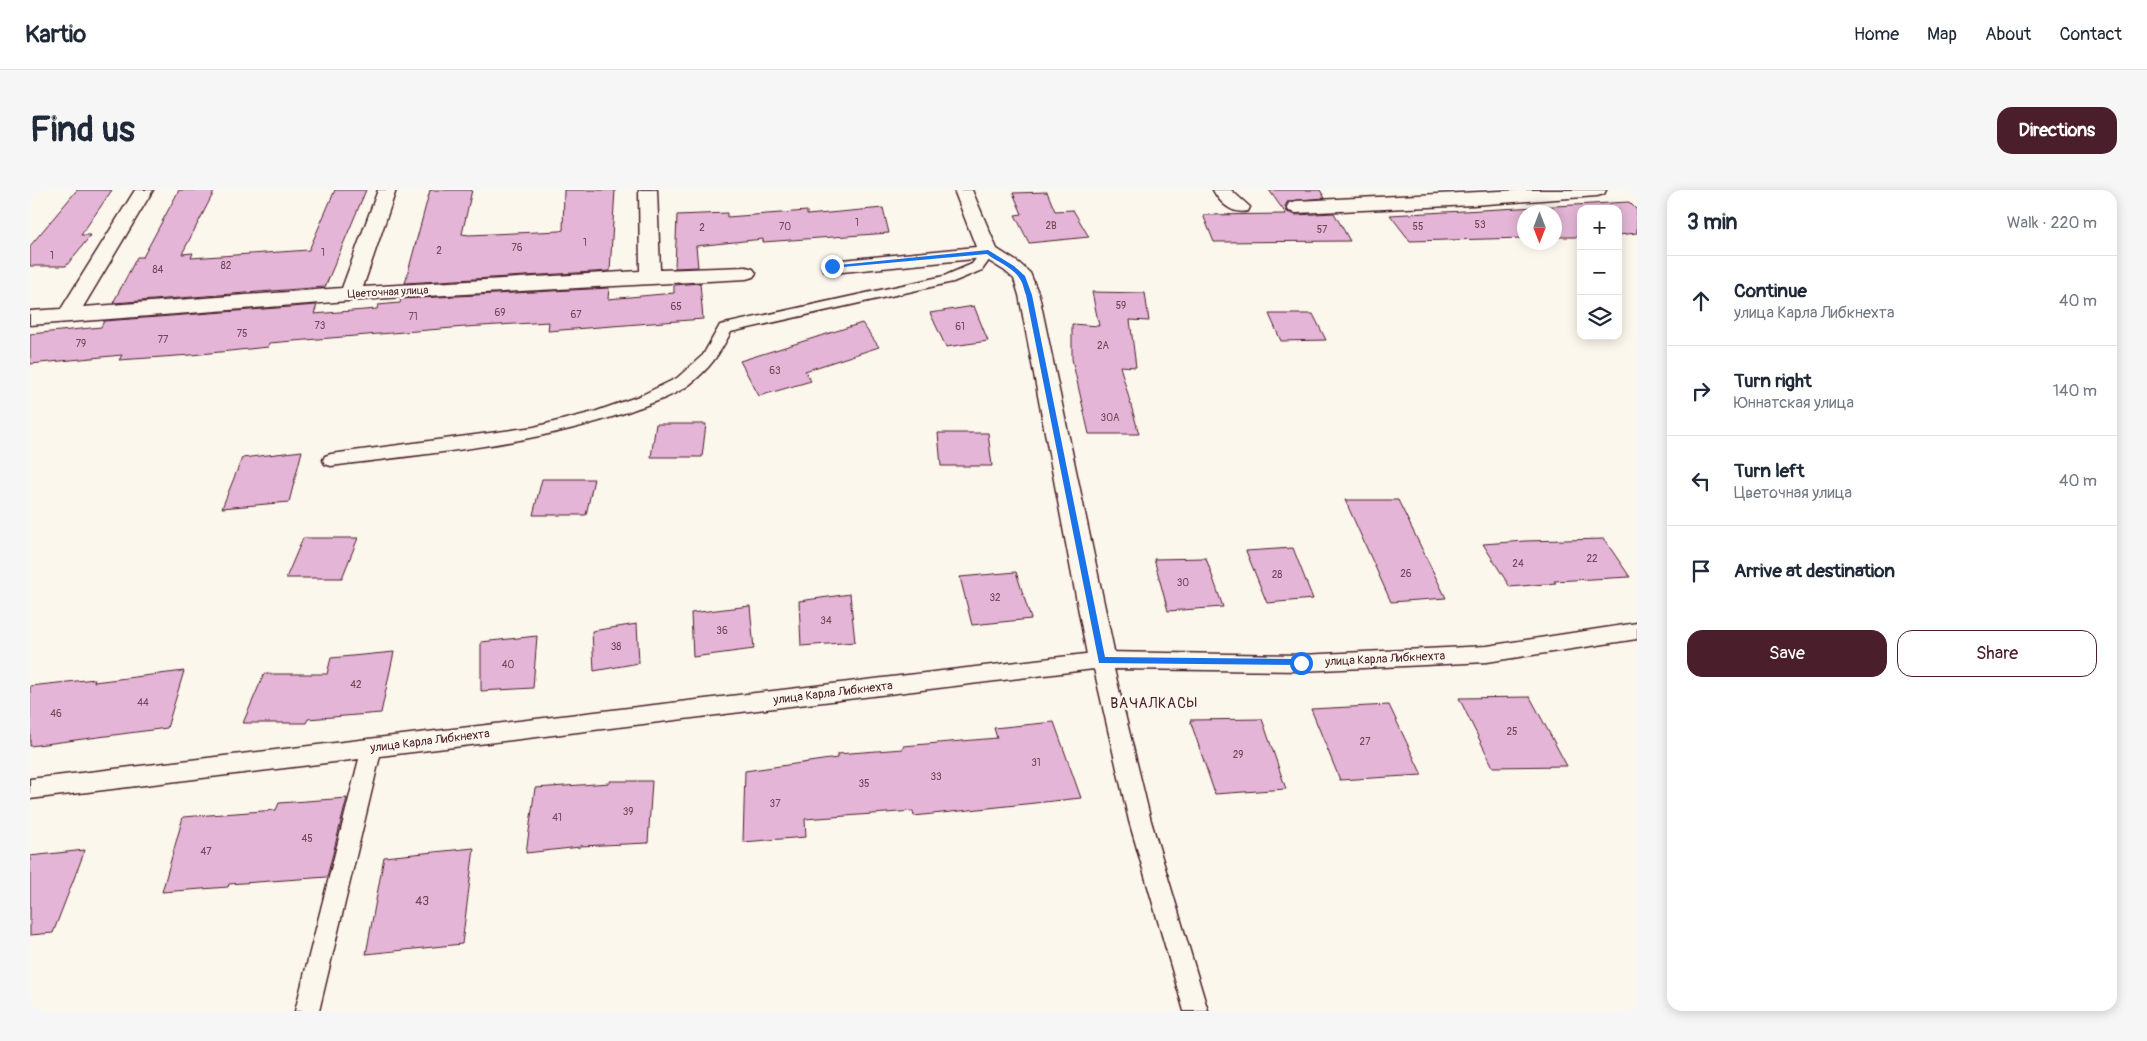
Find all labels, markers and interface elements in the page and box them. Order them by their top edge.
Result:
text: Kartio [25,20,86,49]
text: Home [1854,23,1899,46]
text: Map [1927,23,1957,46]
text: About [1985,23,2031,46]
text: Contact [2059,23,2122,46]
button: Directions [1997,107,2117,154]
text: Find us [30,108,135,152]
north arrow [1517,205,1562,250]
map controls [1577,205,1622,340]
button: + [1577,205,1622,250]
text: 3 min [1687,209,1737,236]
text: Walk · 220 m [2007,213,2097,233]
house number: 1 [855,217,859,229]
house number: 53 [1475,219,1486,231]
house number: 2В [1045,220,1057,232]
house number: 70 [779,221,791,233]
house number: 55 [1413,221,1423,233]
house number: 2 [699,222,705,234]
house number: 57 [1317,224,1328,236]
house number: 1 [583,237,587,249]
house number: 76 [511,242,523,254]
house number: 2 [436,245,442,257]
house number: 1 [321,247,325,259]
house number: 1 [50,250,54,262]
button: − [1577,250,1622,295]
route end [821,255,844,278]
house number: 82 [221,260,232,272]
house number: 84 [153,264,164,276]
text: Continue [1734,279,1807,303]
street label: Цветочная улица [347,283,429,301]
icon: ahead [1687,287,1715,315]
text: 40 m [2059,291,2097,311]
button: layers [1577,295,1622,340]
house number: 59 [1116,300,1126,312]
house number: 65 [670,301,682,313]
text: улица Карла Либкнехта [1734,303,1894,323]
house number: 69 [495,307,505,319]
house number: 67 [570,309,582,321]
house number: 71 [408,311,418,323]
house number: 73 [315,320,326,332]
house number: 61 [955,321,965,333]
house number: 75 [237,328,247,340]
house number: 77 [158,334,169,346]
house number: 79 [76,338,86,350]
house number: 2А [1097,340,1110,352]
house number: 63 [769,365,781,377]
text: Turn right [1734,369,1812,393]
icon: right [1687,377,1715,405]
text: 140 m [2053,381,2097,401]
text: Юннатская улица [1734,393,1854,413]
house number: 30А [1101,412,1120,424]
text: Turn left [1734,459,1804,483]
icon: left [1687,467,1715,495]
text: 40 m [2059,471,2097,491]
text: Цветочная улица [1734,483,1852,503]
house number: 22 [1586,553,1598,565]
icon: arrive [1687,557,1715,585]
house number: 24 [1512,558,1524,570]
text: Arrive at destination [1734,559,1895,583]
house number: 26 [1400,568,1412,580]
house number: 28 [1272,569,1282,581]
house number: 30 [1177,577,1189,589]
house number: 32 [989,592,1001,604]
house number: 34 [820,615,832,627]
house number: 36 [716,625,728,637]
button: Save [1687,630,1887,677]
button: Share [1897,630,2097,677]
house number: 38 [611,641,621,653]
street label: улица Карла Либкнехта [1324,648,1446,670]
route start [1290,652,1313,675]
house number: 40 [502,659,514,671]
street label: улица Карла Либкнехта [771,678,894,708]
house number: 42 [350,679,362,691]
district label: ВАЧАЛКАСЫ [1110,695,1198,712]
house number: 44 [137,697,149,709]
house number: 46 [50,708,62,720]
street label: улица Карла Либкнехта [368,726,491,756]
house number: 25 [1506,726,1518,738]
house number: 27 [1360,736,1371,748]
house number: 29 [1233,749,1243,761]
house number: 31 [1031,757,1041,769]
house number: 33 [930,771,942,783]
house number: 35 [859,778,870,790]
house number: 37 [770,798,781,810]
house number: 39 [623,806,633,818]
house number: 41 [552,812,562,824]
house number: 45 [301,833,313,845]
house number: 47 [200,846,212,858]
house number: 43 [415,894,429,909]

